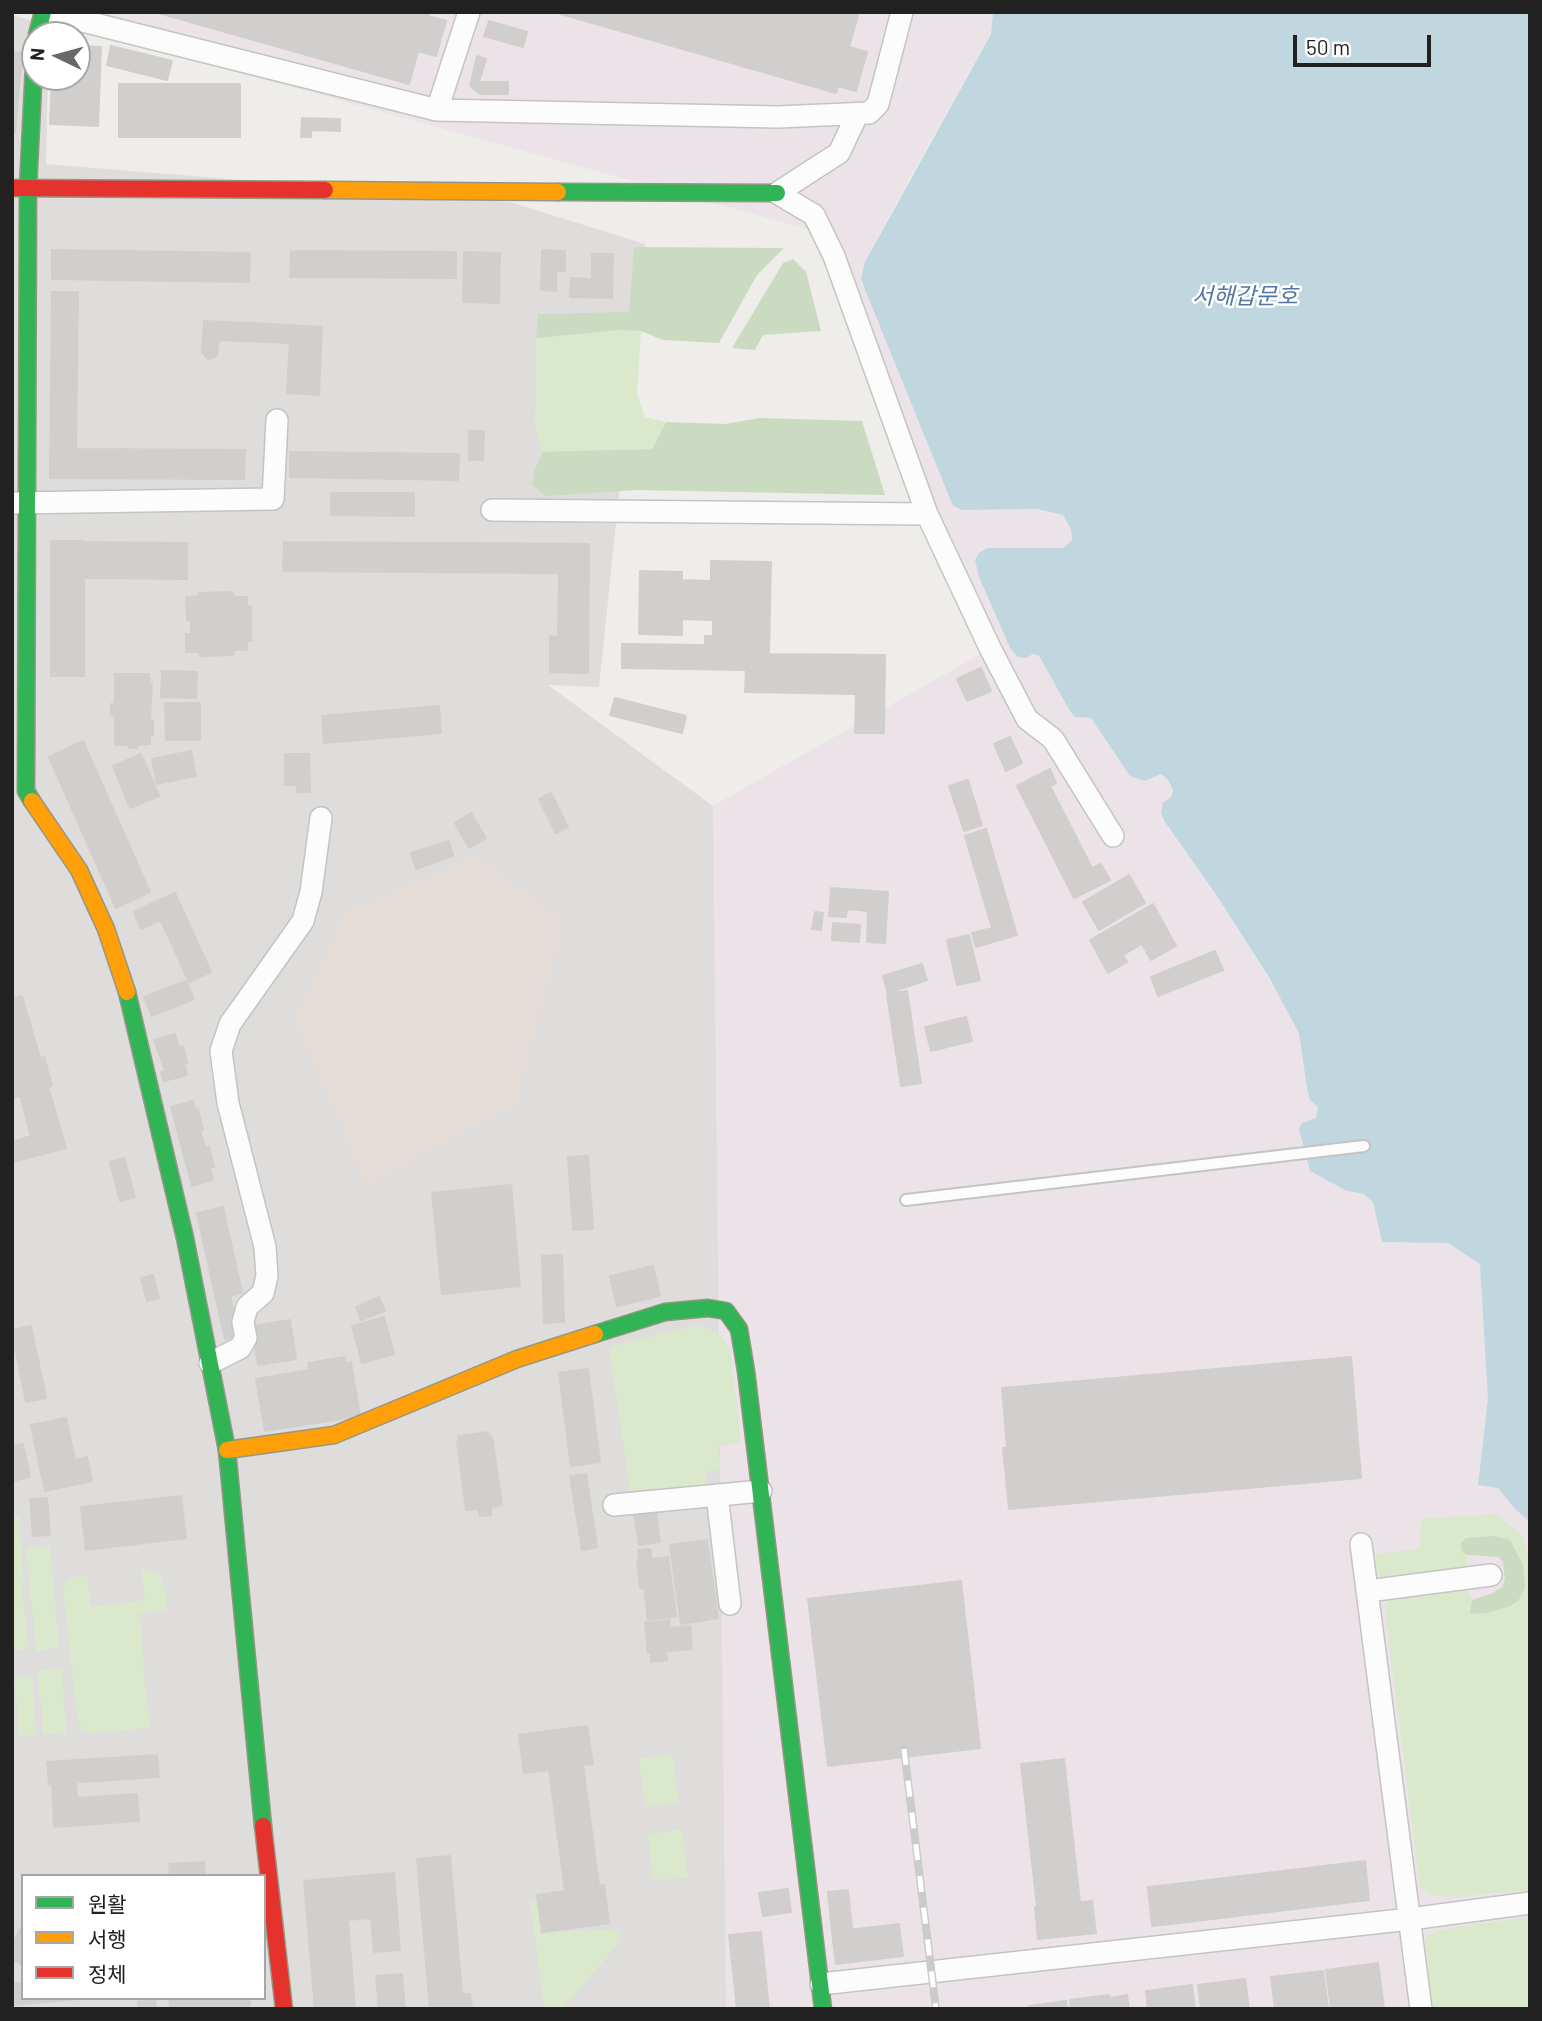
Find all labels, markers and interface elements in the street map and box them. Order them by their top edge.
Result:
north arrow [21,21,91,91]
scale bar [1297,21,1435,65]
text: 50 m [1306,34,1350,59]
text: N [25,47,49,62]
water label: 서해갑문호 [1192,282,1298,310]
legend [21,1874,266,2000]
text: 원활 [88,1891,127,1916]
text: 서행 [88,1926,127,1951]
text: 정체 [88,1961,127,1986]

